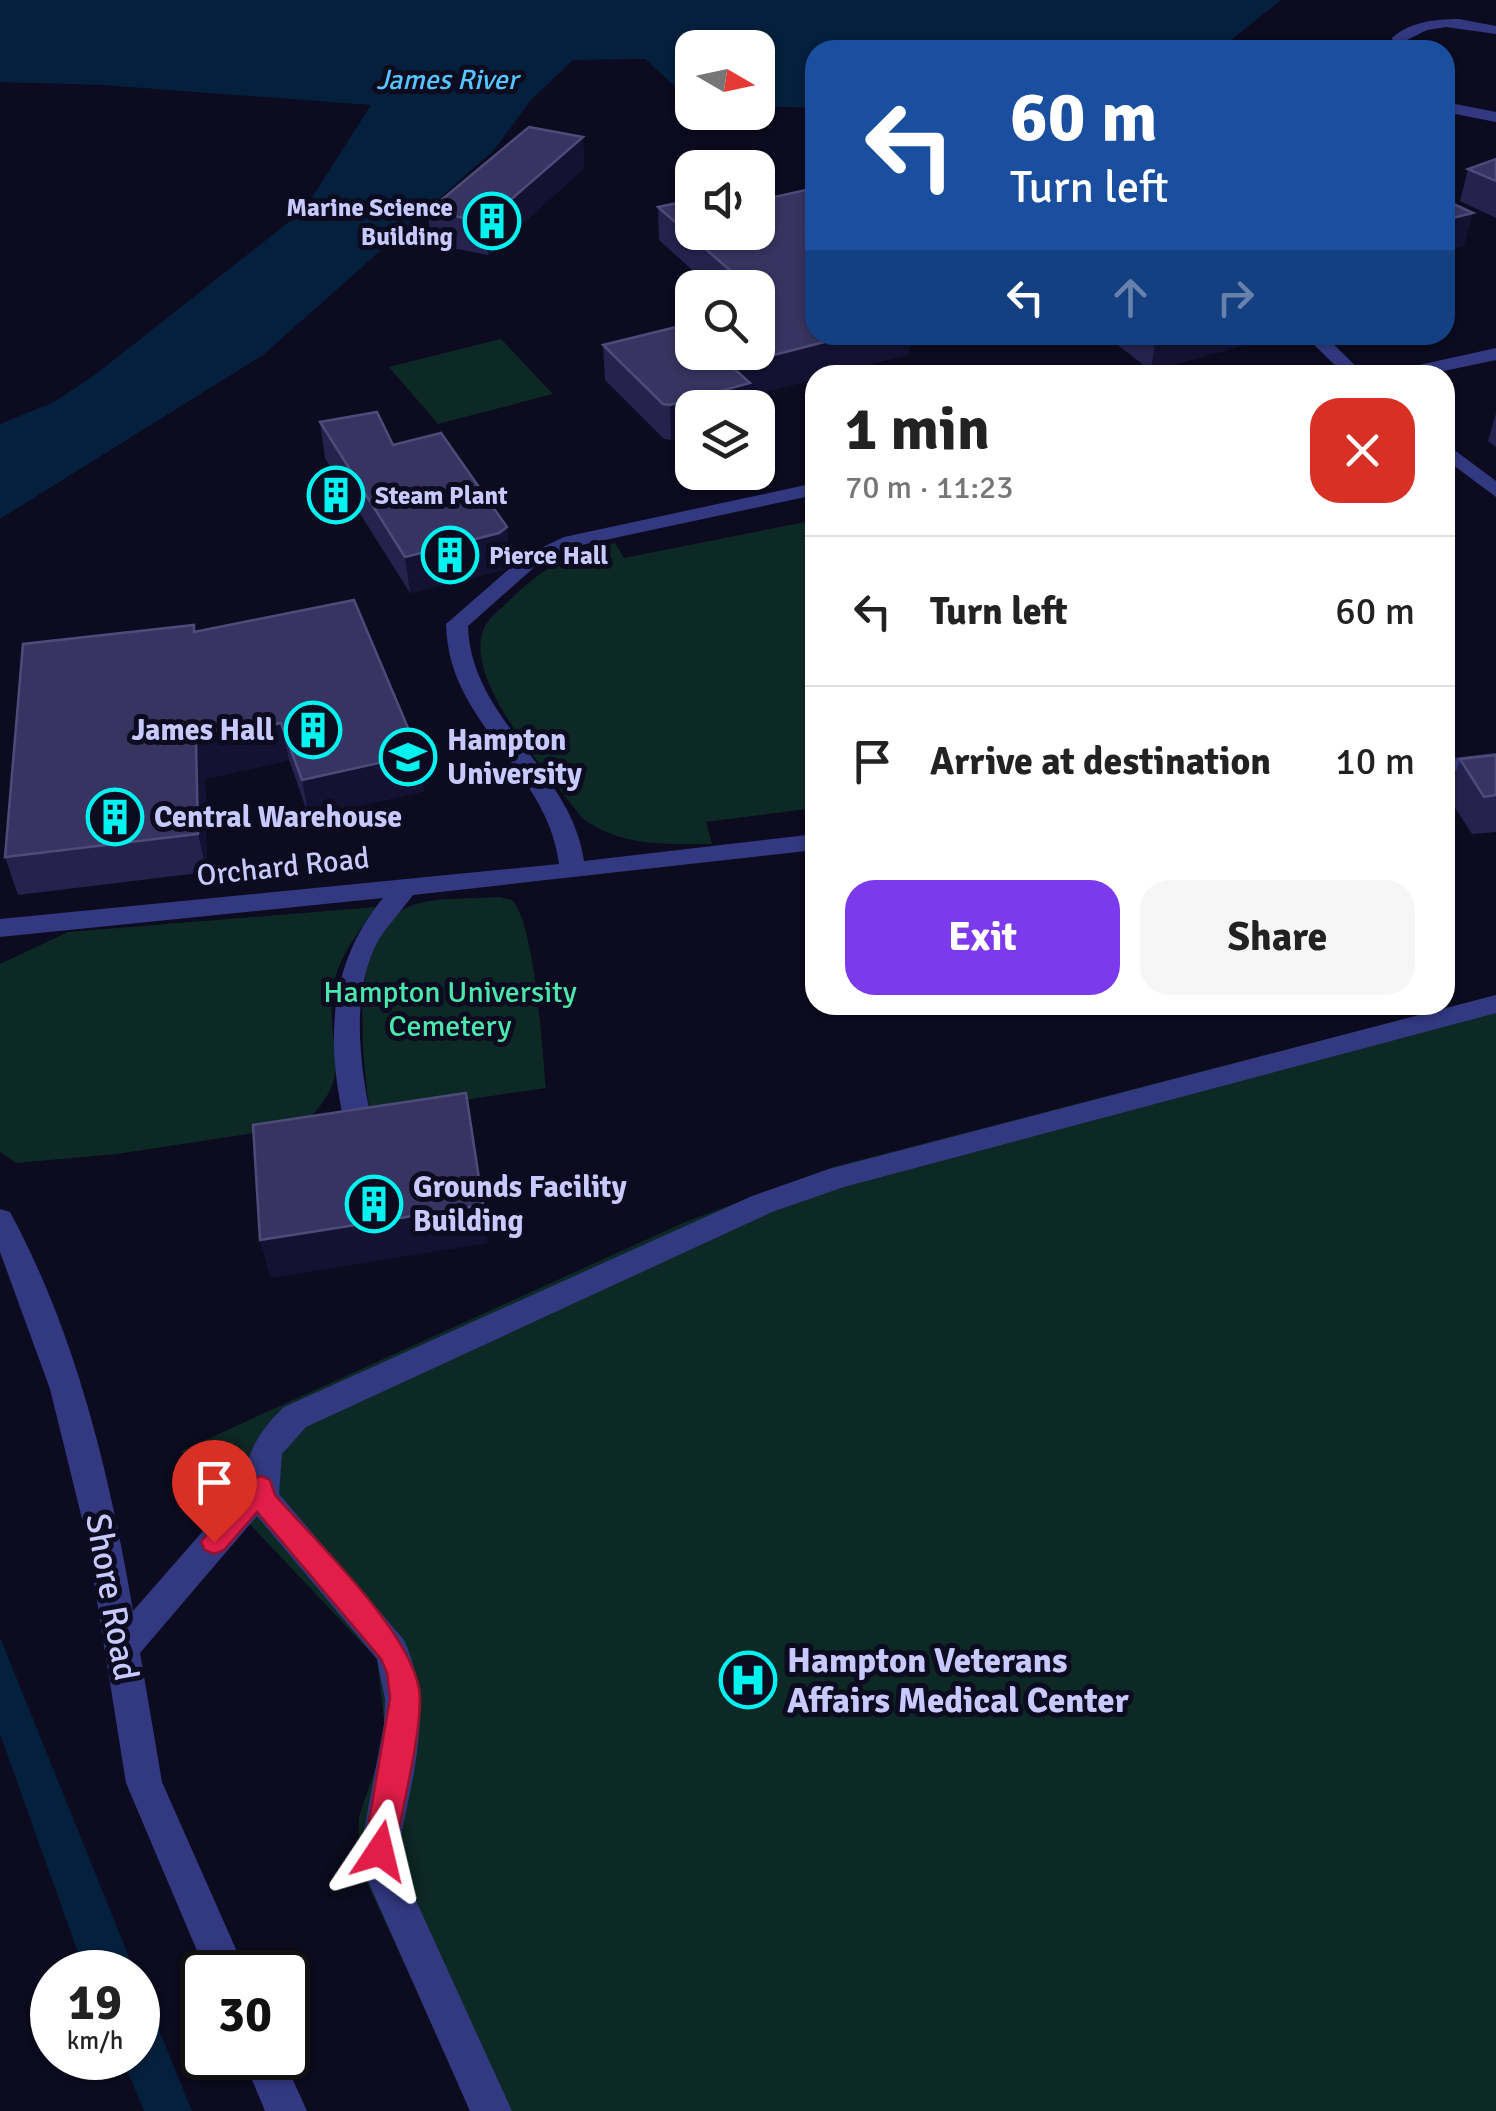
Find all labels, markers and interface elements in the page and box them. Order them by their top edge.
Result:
north arrow [675,30,775,130]
map controls [675,30,775,490]
water label: James River [376,63,521,97]
text: 60 m [1010,74,1158,160]
icon: left [845,80,975,210]
button: sound [675,150,775,250]
text: Turn left [1010,160,1169,215]
building icon: Marine Science Building [462,191,522,251]
place label: Marine Science Building [286,192,453,252]
button: search [675,270,775,370]
icon: left [998,270,1053,325]
icon: ahead [1103,270,1158,325]
icon: right [1208,270,1263,325]
button: layers [675,390,775,490]
text: 1 min [845,393,990,467]
button: close [1310,398,1415,503]
building icon: Steam Plant [306,465,366,525]
text: 70 m · 11:23 [845,468,1014,507]
place label: Steam Plant [375,480,508,511]
building icon: Pierce Hall [420,525,480,585]
place label: Pierce Hall [489,540,608,571]
icon: left [845,584,900,639]
text: Turn left [930,588,1068,635]
text: 60 m [1335,588,1415,635]
building icon: James Hall [283,700,343,760]
place label: James Hall [132,712,274,749]
place label: Hampton University [447,722,582,793]
school or university icon: Hampton University [378,727,438,787]
icon: arrive [845,734,900,789]
text: Arrive at destination [930,738,1271,785]
text: 10 m [1335,738,1415,785]
building icon: Central Warehouse [85,787,145,847]
place label: Central Warehouse [154,799,402,836]
street label: Orchard Road [195,840,371,894]
button: Exit [845,880,1120,995]
button: Share [1140,880,1415,995]
park label: Hampton University Cemetery [323,974,577,1045]
place label: Grounds Facility Building [413,1169,627,1240]
building icon: Grounds Facility Building [344,1174,404,1234]
pin [172,1440,257,1543]
icon: arrive [187,1455,242,1510]
street label: Shore Road [76,1510,148,1684]
place label: Hampton Veterans Affairs Medical Center [787,1639,1129,1722]
hospital icon: Hampton Veterans Affairs Medical Center [718,1650,778,1710]
position arrow [328,1799,432,1903]
speed limit sign: 30 [180,1950,310,2080]
text: 19 [68,1972,122,2034]
text: km/h [67,2025,123,2056]

